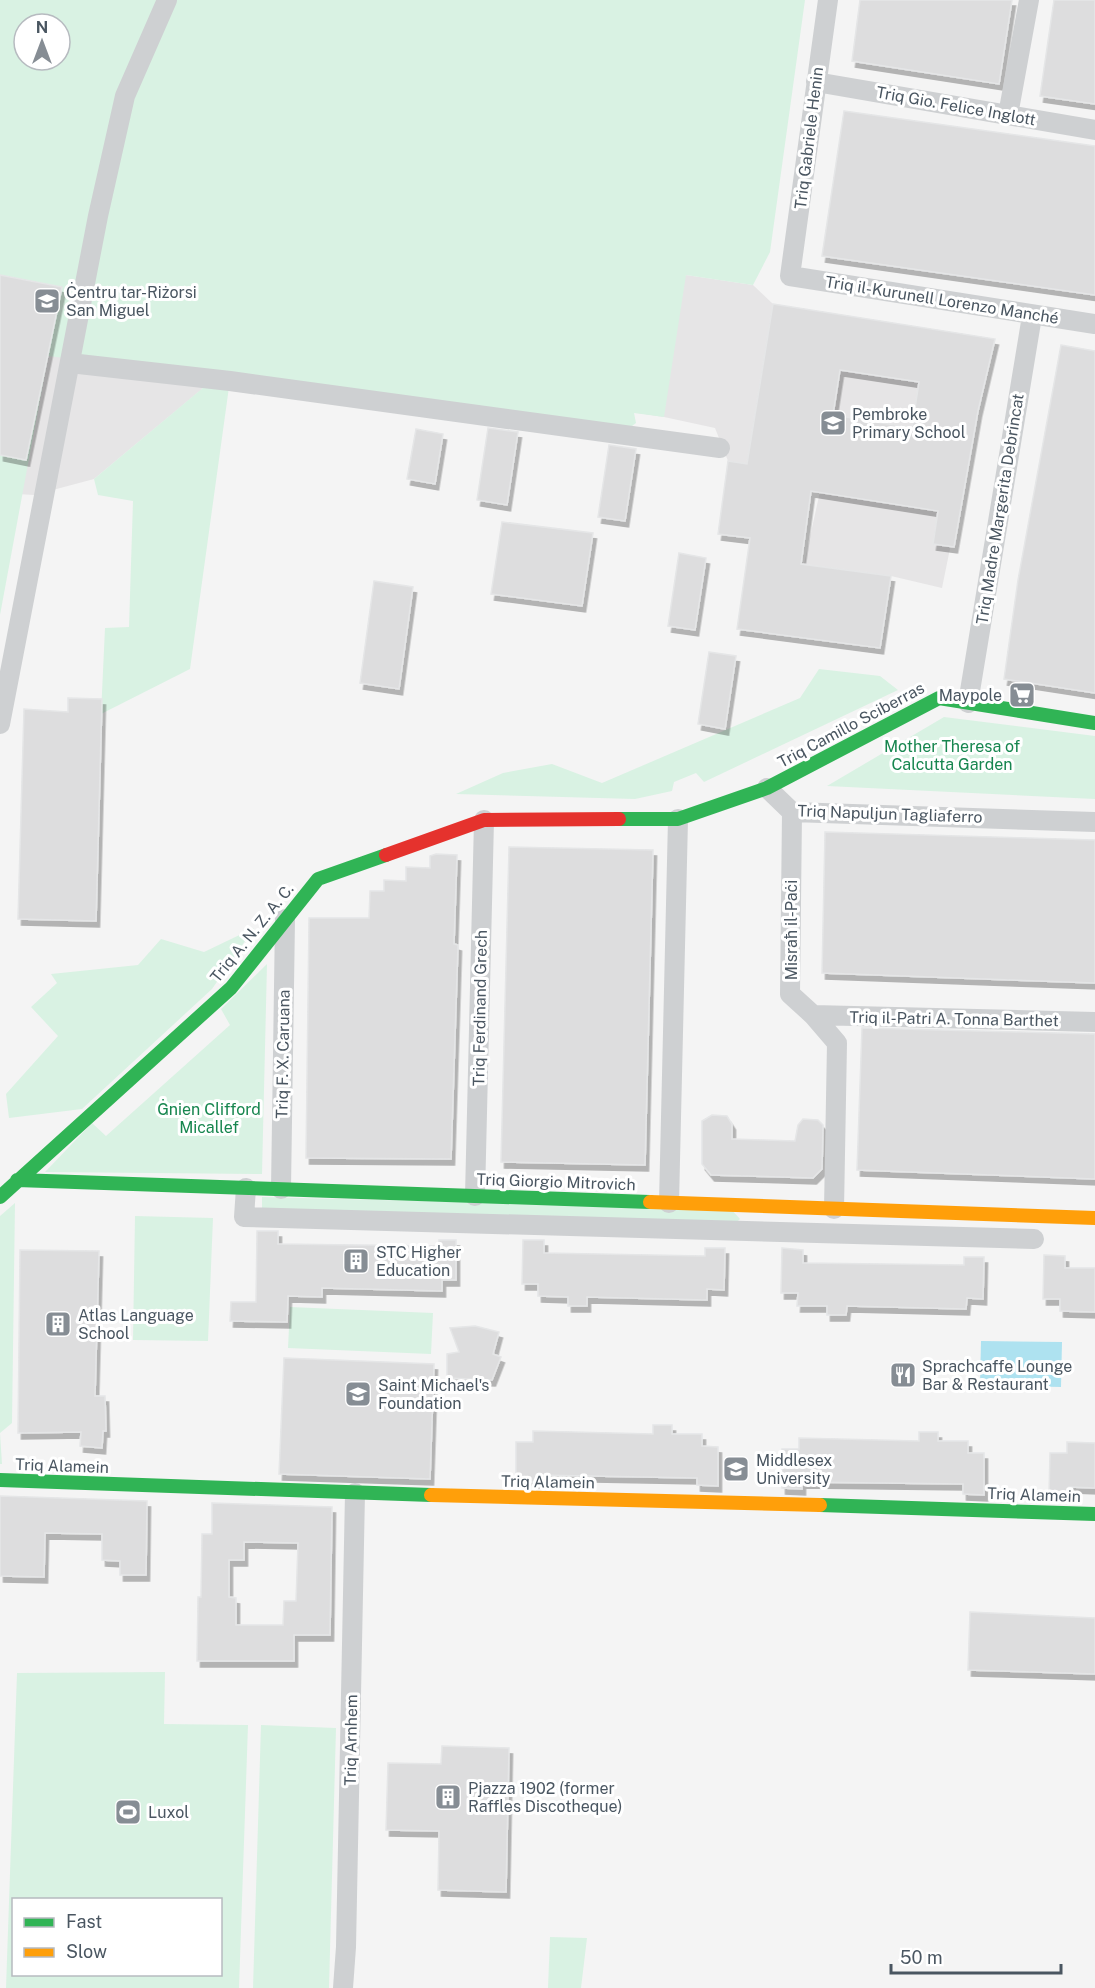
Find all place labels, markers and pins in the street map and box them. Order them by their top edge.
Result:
place label: Ċentru tar-Riżorsi San Miguel [66,282,197,320]
school or university icon: Ċentru tar-Riżorsi San Miguel [32,286,62,316]
place label: Pembroke Primary School [852,405,966,442]
school or university icon: Pembroke Primary School [818,408,848,438]
supermarket icon: Maypole [1007,680,1037,710]
place label: Maypole [939,686,1002,705]
place label: STC Higher Education [376,1243,461,1280]
building icon: STC Higher Education [341,1246,371,1276]
place label: Atlas Language School [78,1306,194,1343]
building icon: Atlas Language School [43,1309,73,1339]
place label: Sprachcaffe Lounge Bar & Restaurant [922,1357,1072,1394]
restaurant icon: Sprachcaffe Lounge Bar & Restaurant [888,1360,918,1390]
place label: Saint Michael's Foundation [378,1376,489,1413]
school or university icon: Saint Michael's Foundation [343,1379,373,1409]
place label: Middlesex University [756,1451,832,1488]
school or university icon: Middlesex University [721,1454,751,1484]
place label: Pjazza 1902 (former Raffles Discotheque) [468,1779,622,1816]
building icon: Pjazza 1902 (former Raffles Discotheque) [433,1782,463,1812]
sports icon: Luxol [113,1797,143,1827]
place label: Luxol [148,1803,189,1822]

